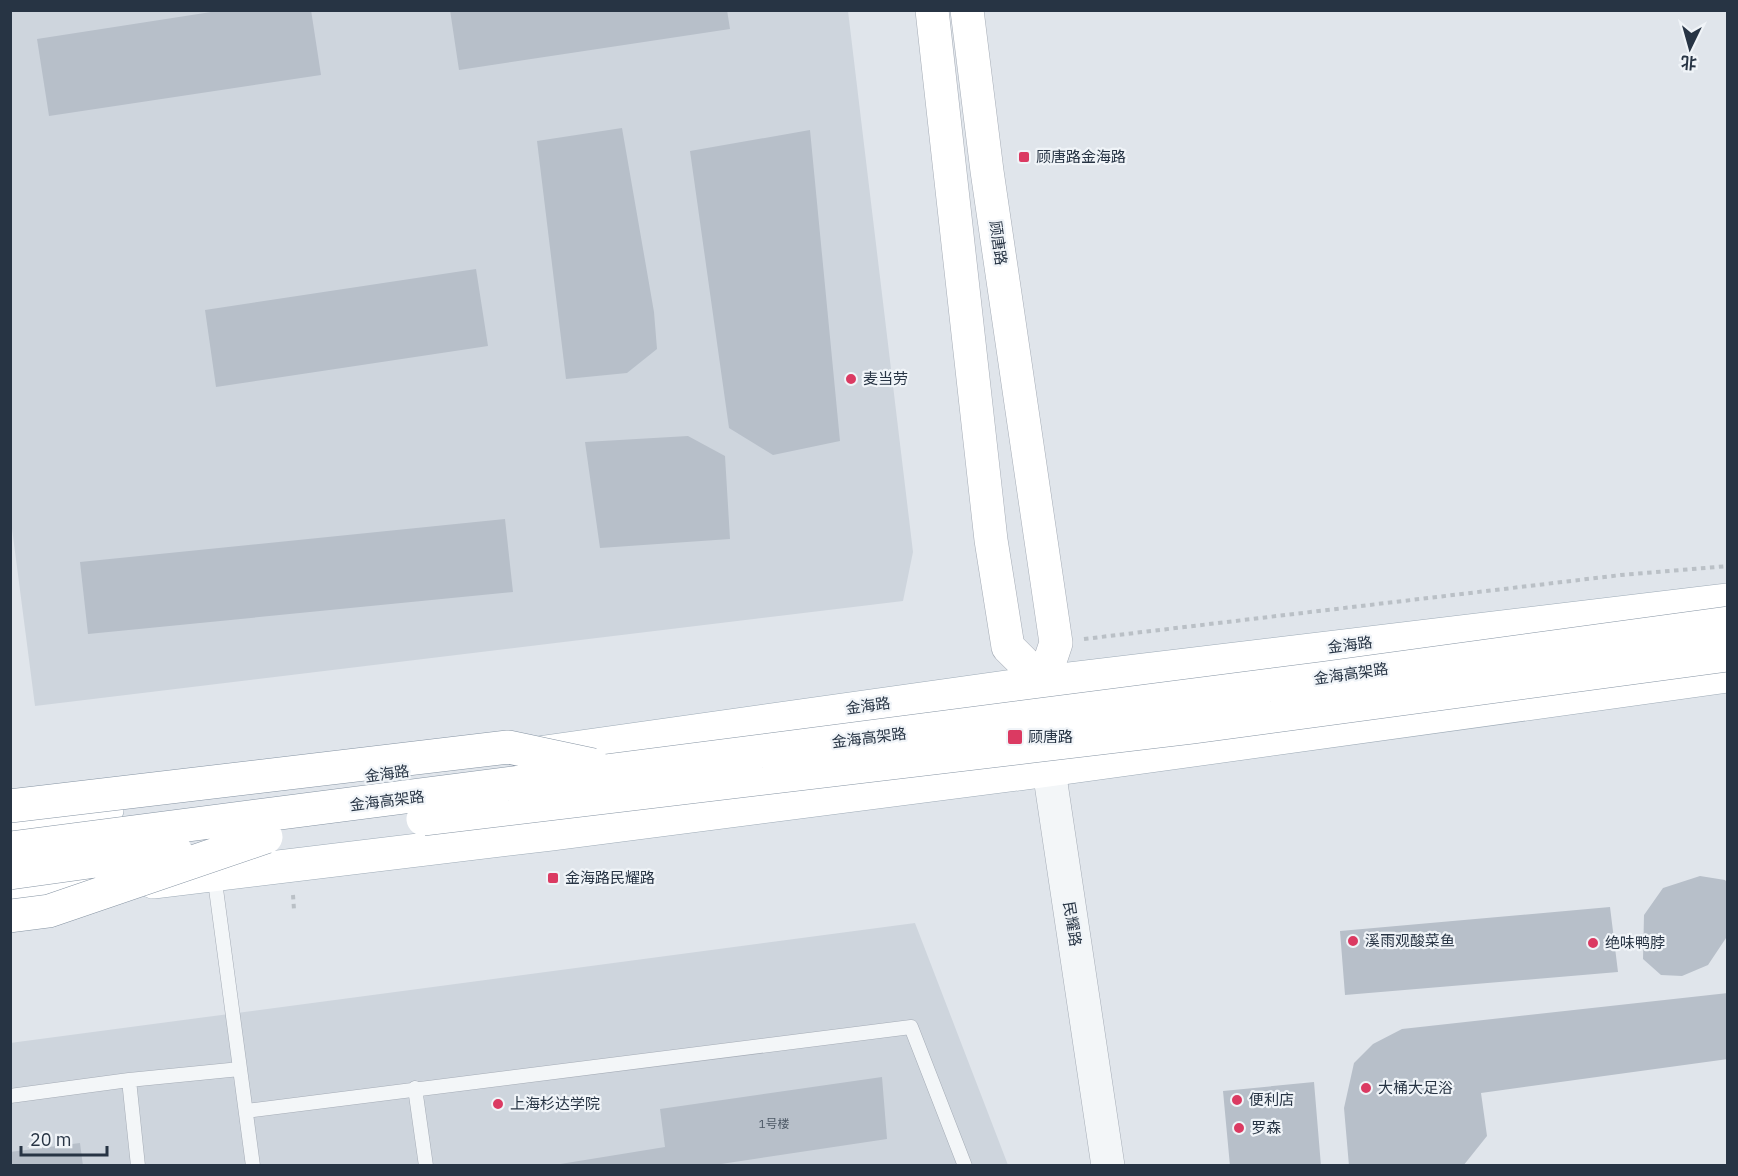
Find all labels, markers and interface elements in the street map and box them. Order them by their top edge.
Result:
north arrow [1660,18,1720,78]
text: 北 [1680,52,1698,74]
place label: 顾唐路金海路 [1036,147,1126,166]
marker: 顾唐路金海路 [1017,150,1031,164]
street label: 顾唐路 [986,219,1011,267]
place label: 麦当劳 [863,369,908,388]
marker: 麦当劳 [844,372,858,386]
street label: 金海路 [1326,632,1373,657]
street label: 金海高架路 [1312,659,1389,688]
street label: 金海路 [844,693,892,718]
street label: 金海高架路 [831,724,907,752]
place label: 顾唐路 [1028,727,1073,746]
marker: 顾唐路 [1006,728,1024,746]
street label: 金海路 [363,761,411,786]
street label: 金海高架路 [349,787,425,815]
place label: 金海路民耀路 [565,868,655,887]
marker: 金海路民耀路 [546,871,560,885]
street label: 民耀路 [1060,900,1085,948]
place label: 溪雨观酸菜鱼 [1365,931,1455,950]
place label: 绝味鸭脖 [1605,933,1665,952]
marker: 溪雨观酸菜鱼 [1346,934,1360,948]
marker: 绝味鸭脖 [1586,936,1600,950]
place label: 大桶大足浴 [1378,1078,1453,1097]
marker: 大桶大足浴 [1359,1081,1373,1095]
place label: 便利店 [1249,1090,1294,1109]
marker: 便利店 [1230,1093,1244,1107]
place label: 上海杉达学院 [510,1094,600,1113]
marker: 上海杉达学院 [491,1097,505,1111]
house number: 1号楼 [758,1116,790,1131]
place label: 罗森 [1251,1118,1281,1137]
scale bar [21,1119,106,1157]
marker: 罗森 [1232,1121,1246,1135]
text: 20 m [30,1128,72,1151]

